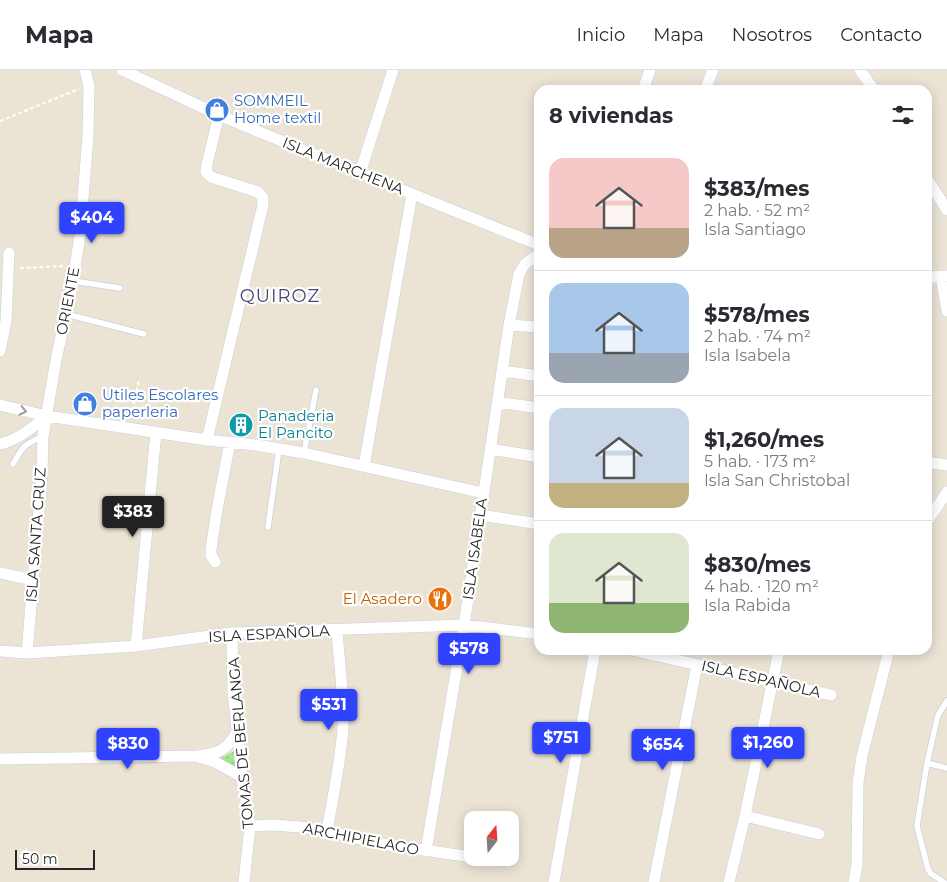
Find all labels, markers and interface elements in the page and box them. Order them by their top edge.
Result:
text: Mapa [25,20,94,49]
text: Inicio [577,24,625,46]
text: Mapa [653,24,704,46]
text: Nosotros [732,24,812,46]
text: Contacto [840,24,922,46]
place label: SOMMEIL Home textil [234,91,321,127]
shop icon: SOMMEIL Home textil [204,97,230,123]
icon: filters [889,101,917,129]
text: 8 viviendas [549,103,673,128]
street label: ISLA MARCHENA [280,133,407,199]
text: $383/mes [704,176,809,201]
icon: home [589,178,649,238]
text: 2 hab. · 52 m² [704,201,810,220]
pin: $404 [62,202,122,244]
text: $404 [70,208,114,227]
text: Isla Santiago [704,220,806,239]
street label: ORIENTE [52,265,83,337]
district label: QUIROZ [240,285,320,307]
text: $578/mes [704,302,810,327]
icon: home [589,303,649,363]
text: 2 hab. · 74 m² [704,327,811,346]
text: Isla Isabela [704,346,791,365]
place label: Utiles Escolares paperleria [102,385,218,421]
shop icon: Utiles Escolares paperleria [72,391,98,417]
one-way arrow [19,405,28,416]
place label: Panaderia El Pancito [258,406,334,442]
building icon: Panaderia El Pancito [228,412,254,438]
text: $1,260/mes [704,427,824,452]
icon: home [589,428,649,488]
text: 5 hab. · 173 m² [704,452,816,471]
street label: ISLA SANTA CRUZ [21,467,50,603]
text: Isla San Christobal [704,471,850,490]
pin: $383 [103,496,163,538]
street label: ISLA ISABELA [458,497,491,601]
text: $383 [113,502,153,521]
text: $830/mes [704,552,811,577]
icon: home [589,553,649,613]
text: 4 hab. · 120 m² [704,577,819,596]
restaurant icon: El Asadero [427,586,453,612]
place label: El Asadero [343,589,422,608]
text: Isla Rabida [704,596,791,615]
street label: ISLA ESPAÑOLA [208,621,331,646]
pin: $578 [439,632,499,675]
text: $578 [449,639,489,658]
street label: TOMAS DE BERLANGA [224,656,257,830]
street label: ISLA ESPAÑOLA [700,656,823,702]
pin: $531 [299,688,359,731]
text: $531 [311,695,347,714]
pin: $751 [531,722,591,764]
pin: $1,260 [727,726,809,769]
pin: $830 [98,728,158,770]
text: $751 [543,728,579,747]
pin: $654 [633,728,693,771]
text: $1,260 [742,733,794,752]
text: $830 [107,734,149,753]
text: $654 [643,735,683,754]
north arrow [464,811,519,866]
map controls [464,811,519,866]
street label: ARCHIPIELAGO [301,818,421,859]
scale bar [15,847,95,870]
text: 50 m [22,850,58,868]

